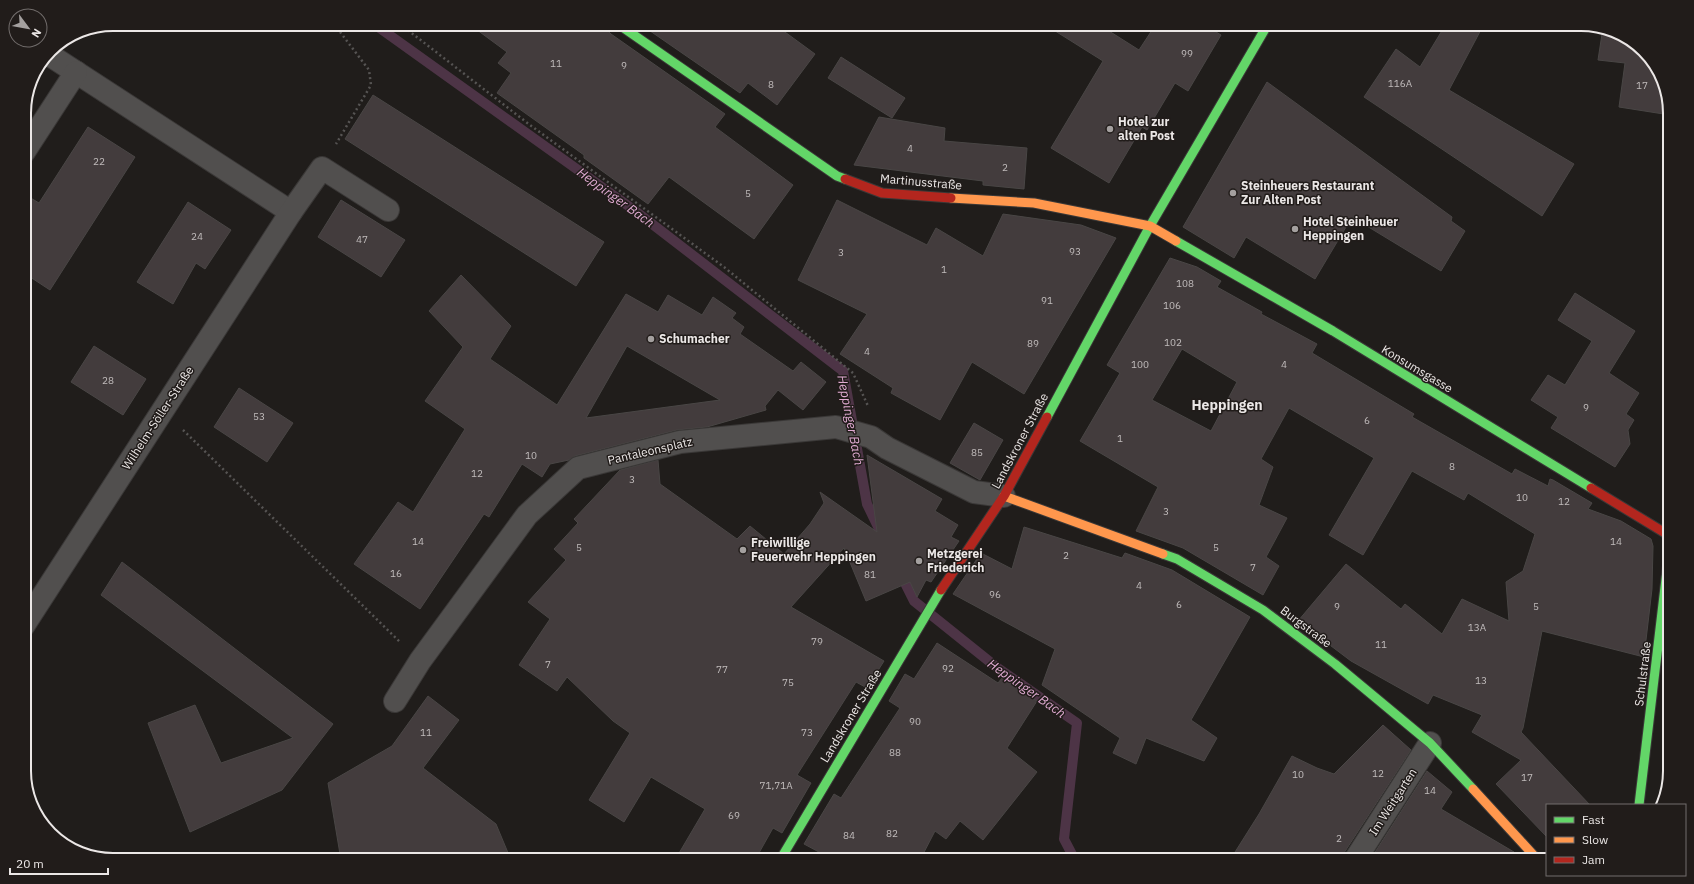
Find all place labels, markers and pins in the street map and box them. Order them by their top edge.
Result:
place label: Hotel zur alten Post [1118,114,1175,143]
marker: Hotel zur alten Post [1105,124,1115,134]
place label: Steinheuers Restaurant Zur Alten Post [1241,178,1375,207]
marker: Steinheuers Restaurant Zur Alten Post [1228,188,1238,198]
place label: Hotel Steinheuer Heppingen [1303,214,1398,243]
marker: Hotel Steinheuer Heppingen [1290,224,1300,234]
place label: Schumacher [659,331,730,346]
marker: Schumacher [646,334,656,344]
place label: Freiwillige Feuerwehr Heppingen [751,535,876,564]
marker: Freiwillige Feuerwehr Heppingen [738,545,748,555]
place label: Metzgerei Friederich [927,546,984,575]
marker: Metzgerei Friederich [914,556,924,566]

